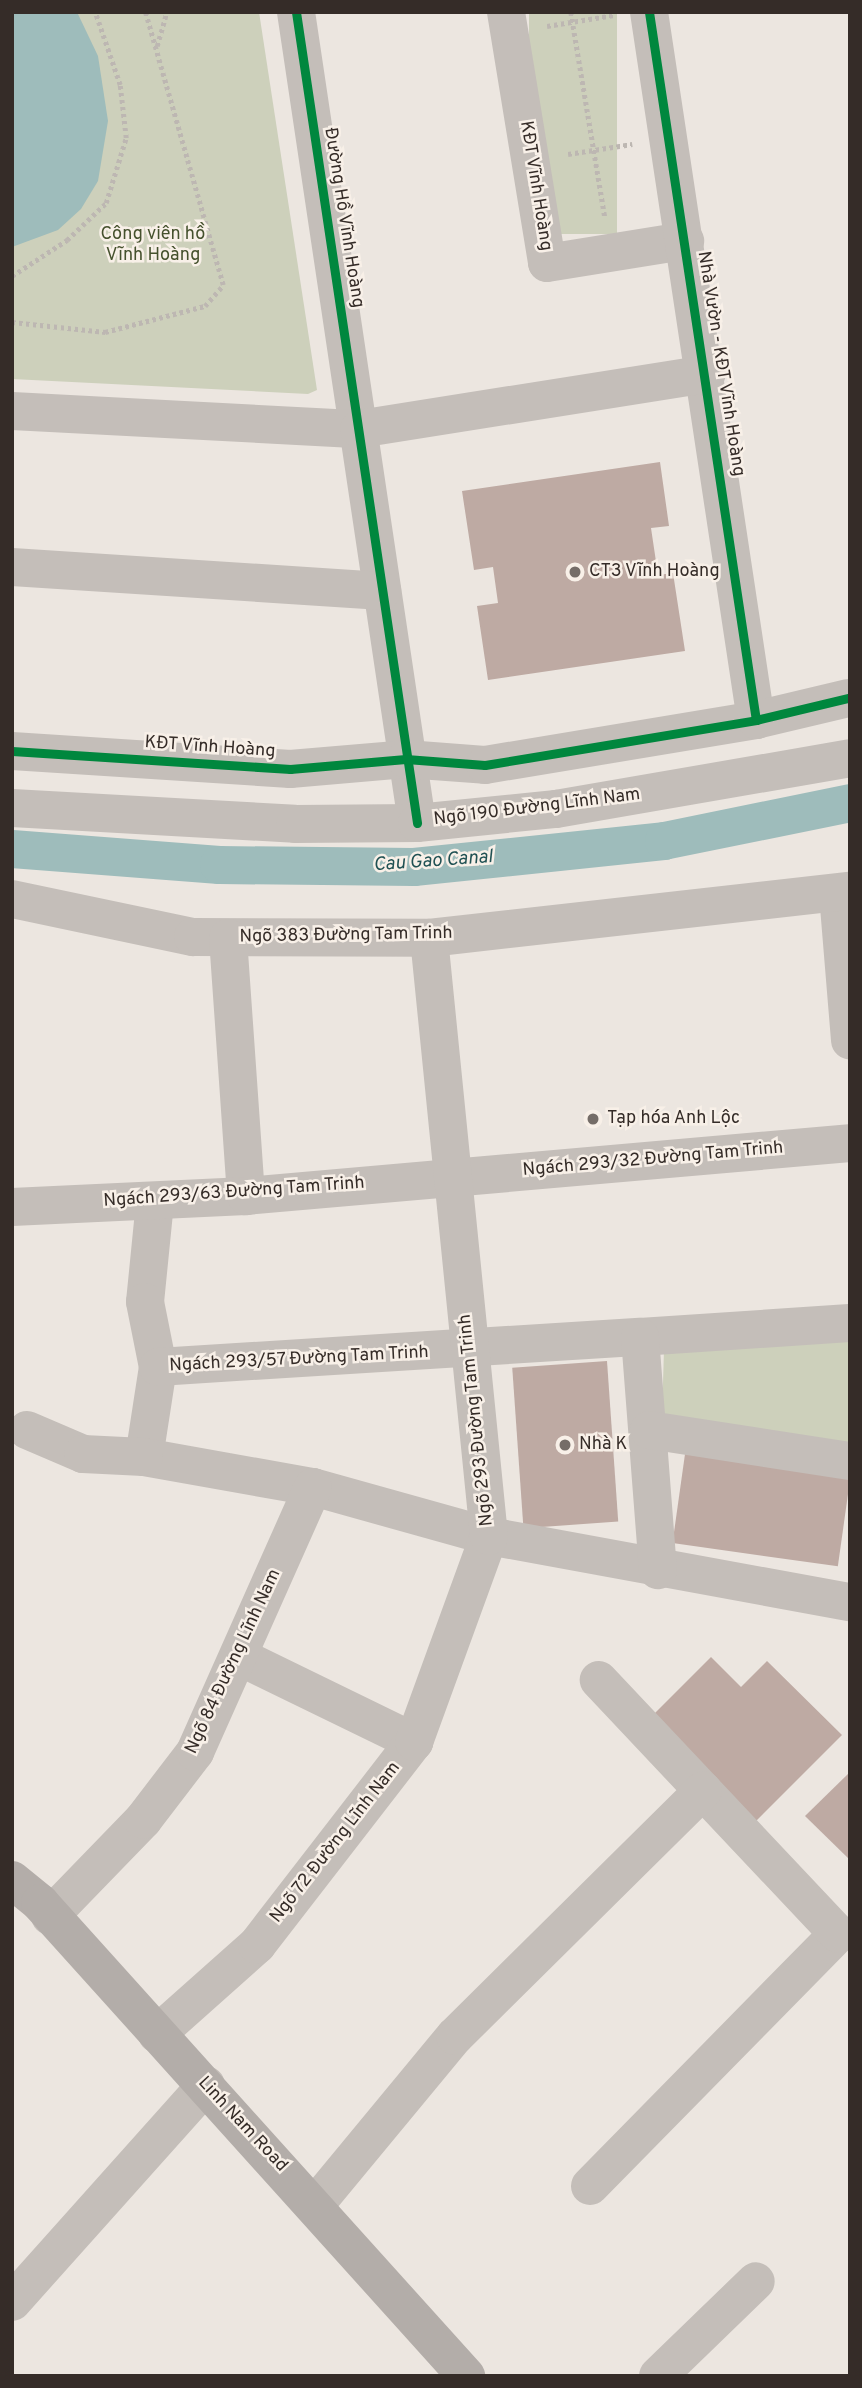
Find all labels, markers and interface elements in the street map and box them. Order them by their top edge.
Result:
street label: KĐT Vĩnh Hoàng [514,119,556,253]
street label: Đường Hồ Vĩnh Hoàng [318,126,368,310]
park label: Công viên hồ Vĩnh Hoàng [101,225,205,268]
street label: Nhà Vườn - KĐT Vĩnh Hoàng [691,249,749,479]
place label: CT3 Vĩnh Hoàng [589,561,720,583]
marker: CT3 Vĩnh Hoàng [567,564,583,580]
street label: KĐT Vĩnh Hoàng [143,733,277,763]
street label: Ngõ 190 Đường Lĩnh Nam [432,785,642,831]
water label: Cau Gao Canal [373,846,493,878]
street label: Ngõ 383 Đường Tam Trinh [238,923,454,949]
place label: Tạp hóa Anh Lộc [607,1108,741,1130]
marker: Tạp hóa Anh Lộc [585,1111,601,1127]
street label: Ngách 293/32 Đường Tam Trinh [521,1138,785,1182]
street label: Ngách 293/63 Đường Tam Trinh [102,1173,366,1213]
street label: Ngõ 293 Đường Tam Trinh [455,1312,499,1528]
street label: Ngách 293/57 Đường Tam Trinh [168,1342,430,1378]
place label: Nhà K [579,1434,627,1456]
marker: Nhà K [557,1437,573,1453]
street label: Ngõ 84 Đường Lĩnh Nam [182,1566,286,1758]
street label: Ngõ 72 Đường Lĩnh Nam [266,1758,406,1928]
street label: Linh Nam Road [192,2073,292,2177]

